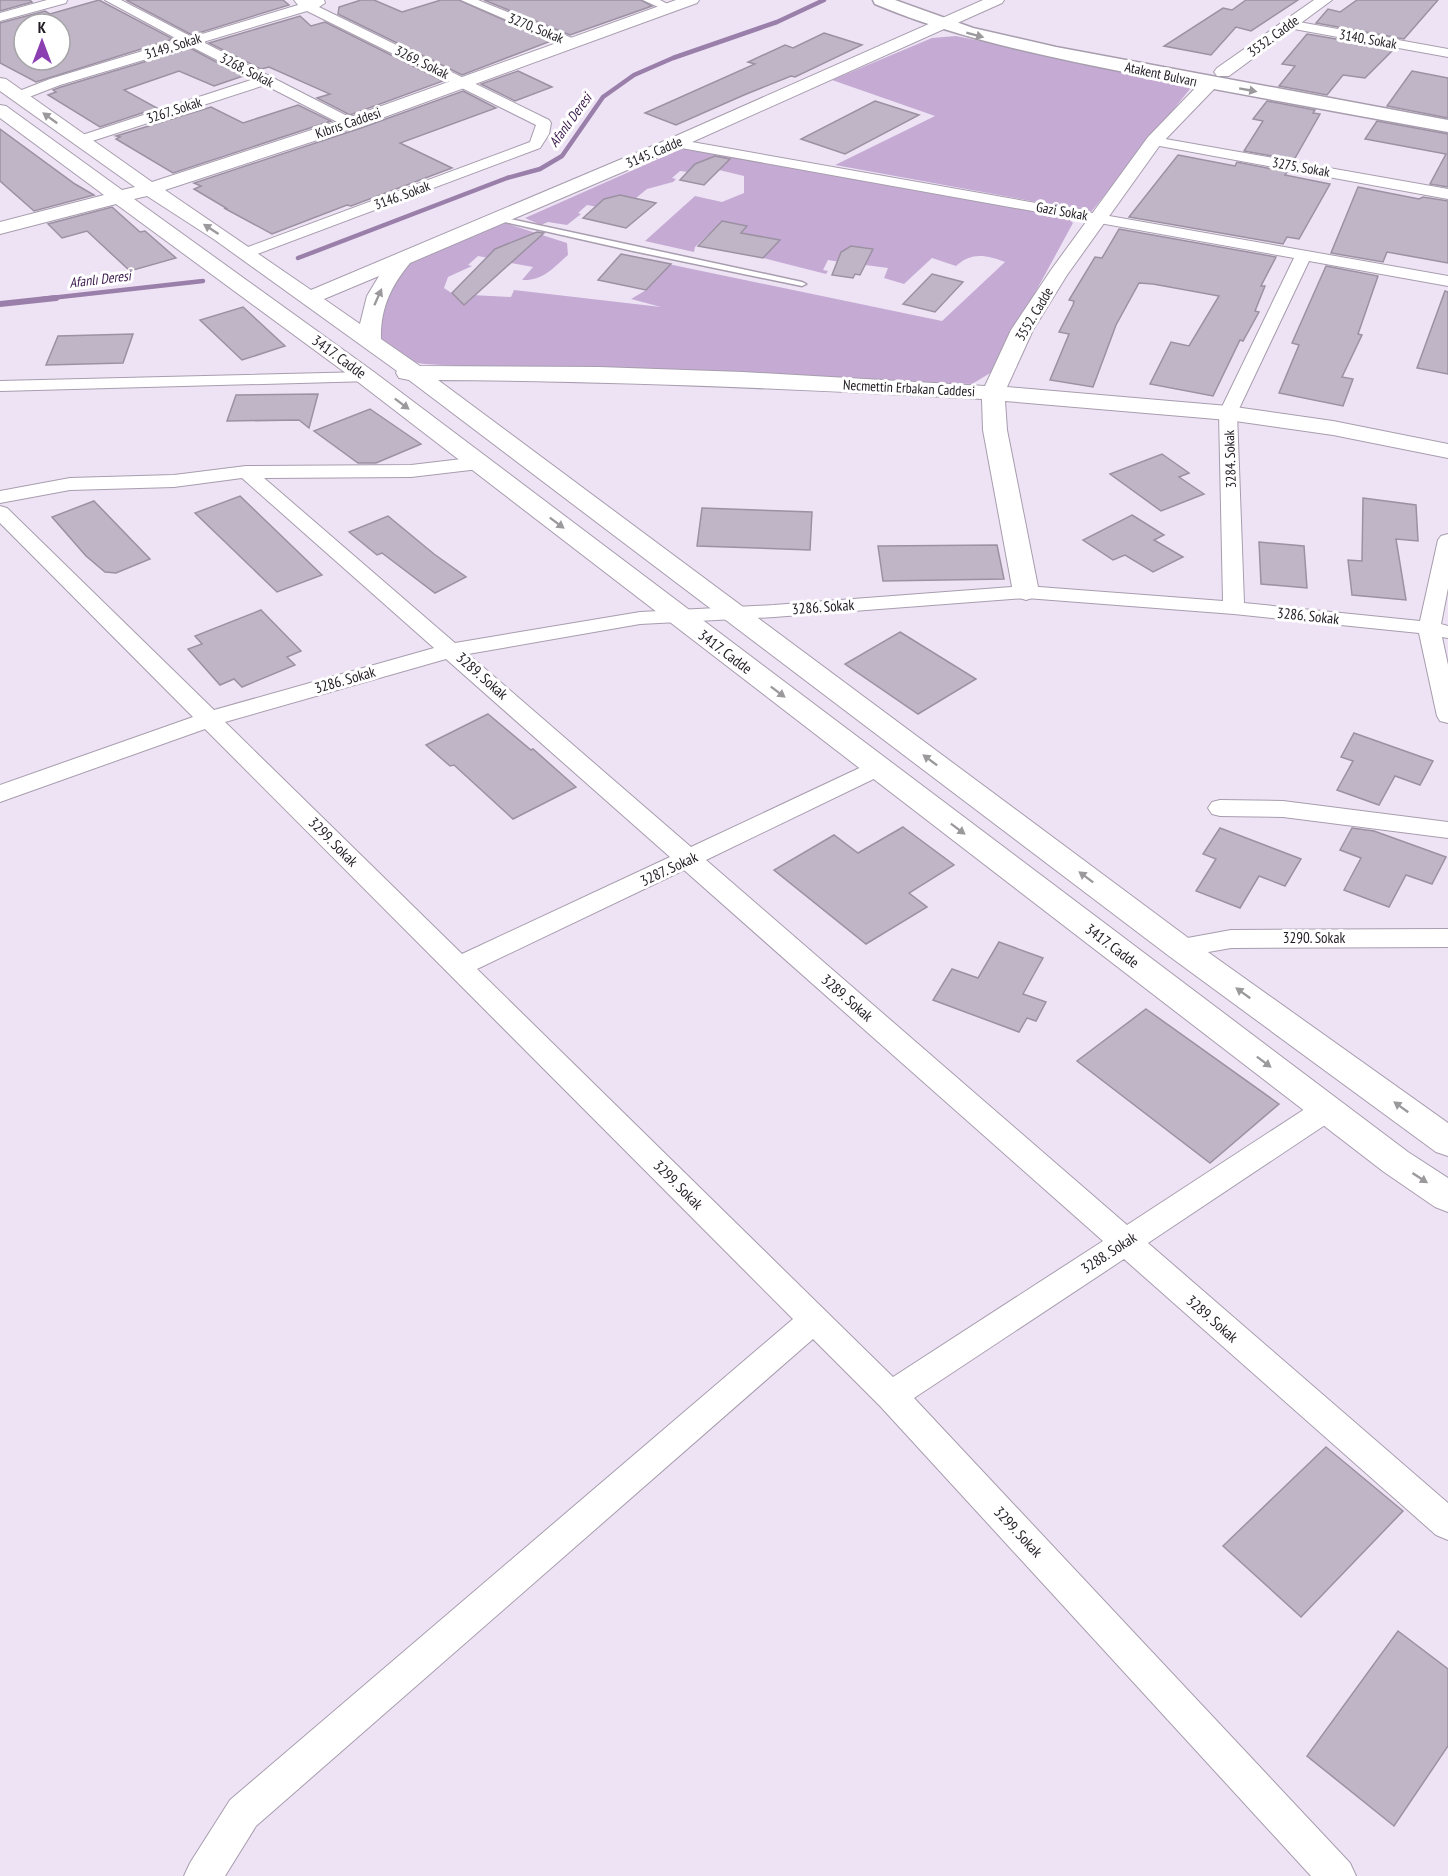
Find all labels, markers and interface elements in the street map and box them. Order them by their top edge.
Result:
street label: 3270. Sokak [506,9,567,47]
street label: 3532. Cadde [1244,11,1303,61]
north arrow [12,12,72,72]
text: K [38,17,47,37]
street label: 3140. Sokak [1338,25,1399,53]
street label: 3149. Sokak [143,29,204,63]
one-way arrow [966,30,984,40]
street label: 3269. Sokak [392,41,453,83]
street label: 3268. Sokak [217,49,278,91]
street label: Atakent Bulvarı [1123,58,1199,90]
one-way arrow [1239,86,1258,95]
water label: Afanlı Deresi [545,88,597,150]
street label: 3267. Sokak [144,92,204,127]
street label: Kıbrıs Caddesi [313,103,383,143]
one-way arrow [43,113,58,125]
street label: 3145. Cadde [623,132,685,172]
street label: 3275. Sokak [1271,153,1332,181]
street label: 3146. Sokak [372,176,433,213]
street label: Gazi Sokak [1035,198,1090,224]
one-way arrow [203,224,219,235]
water label: Afanlı Deresi [68,266,134,292]
street label: 3552. Cadde [1011,284,1057,344]
one-way arrow [374,288,383,305]
street label: 3417. Cadde [308,331,370,383]
street label: Necmettin Erbakan Caddesi [843,376,975,400]
one-way arrow [393,398,409,410]
street label: 3284. Sokak [1220,429,1240,488]
one-way arrow [549,516,564,528]
street label: 3286. Sokak [791,595,855,618]
street label: 3286. Sokak [1276,603,1340,628]
street label: 3417. Cadde [695,625,756,678]
street label: 3289. Sokak [453,648,512,703]
street label: 3286. Sokak [312,662,378,697]
one-way arrow [770,686,786,698]
one-way arrow [922,755,937,767]
street label: 3299. Sokak [305,813,362,871]
one-way arrow [950,823,966,835]
street label: 3287. Sokak [637,847,701,890]
one-way arrow [1078,871,1094,883]
street label: 3417. Cadde [1082,919,1143,972]
street label: 3290. Sokak [1283,928,1345,947]
street label: 3289. Sokak [818,970,877,1025]
one-way arrow [1235,987,1251,999]
one-way arrow [1256,1055,1272,1068]
one-way arrow [1393,1101,1409,1113]
street label: 3299. Sokak [650,1156,707,1214]
one-way arrow [1412,1172,1428,1183]
street label: 3288. Sokak [1077,1228,1140,1278]
street label: 3289. Sokak [1183,1291,1242,1346]
street label: 3299. Sokak [990,1502,1047,1561]

